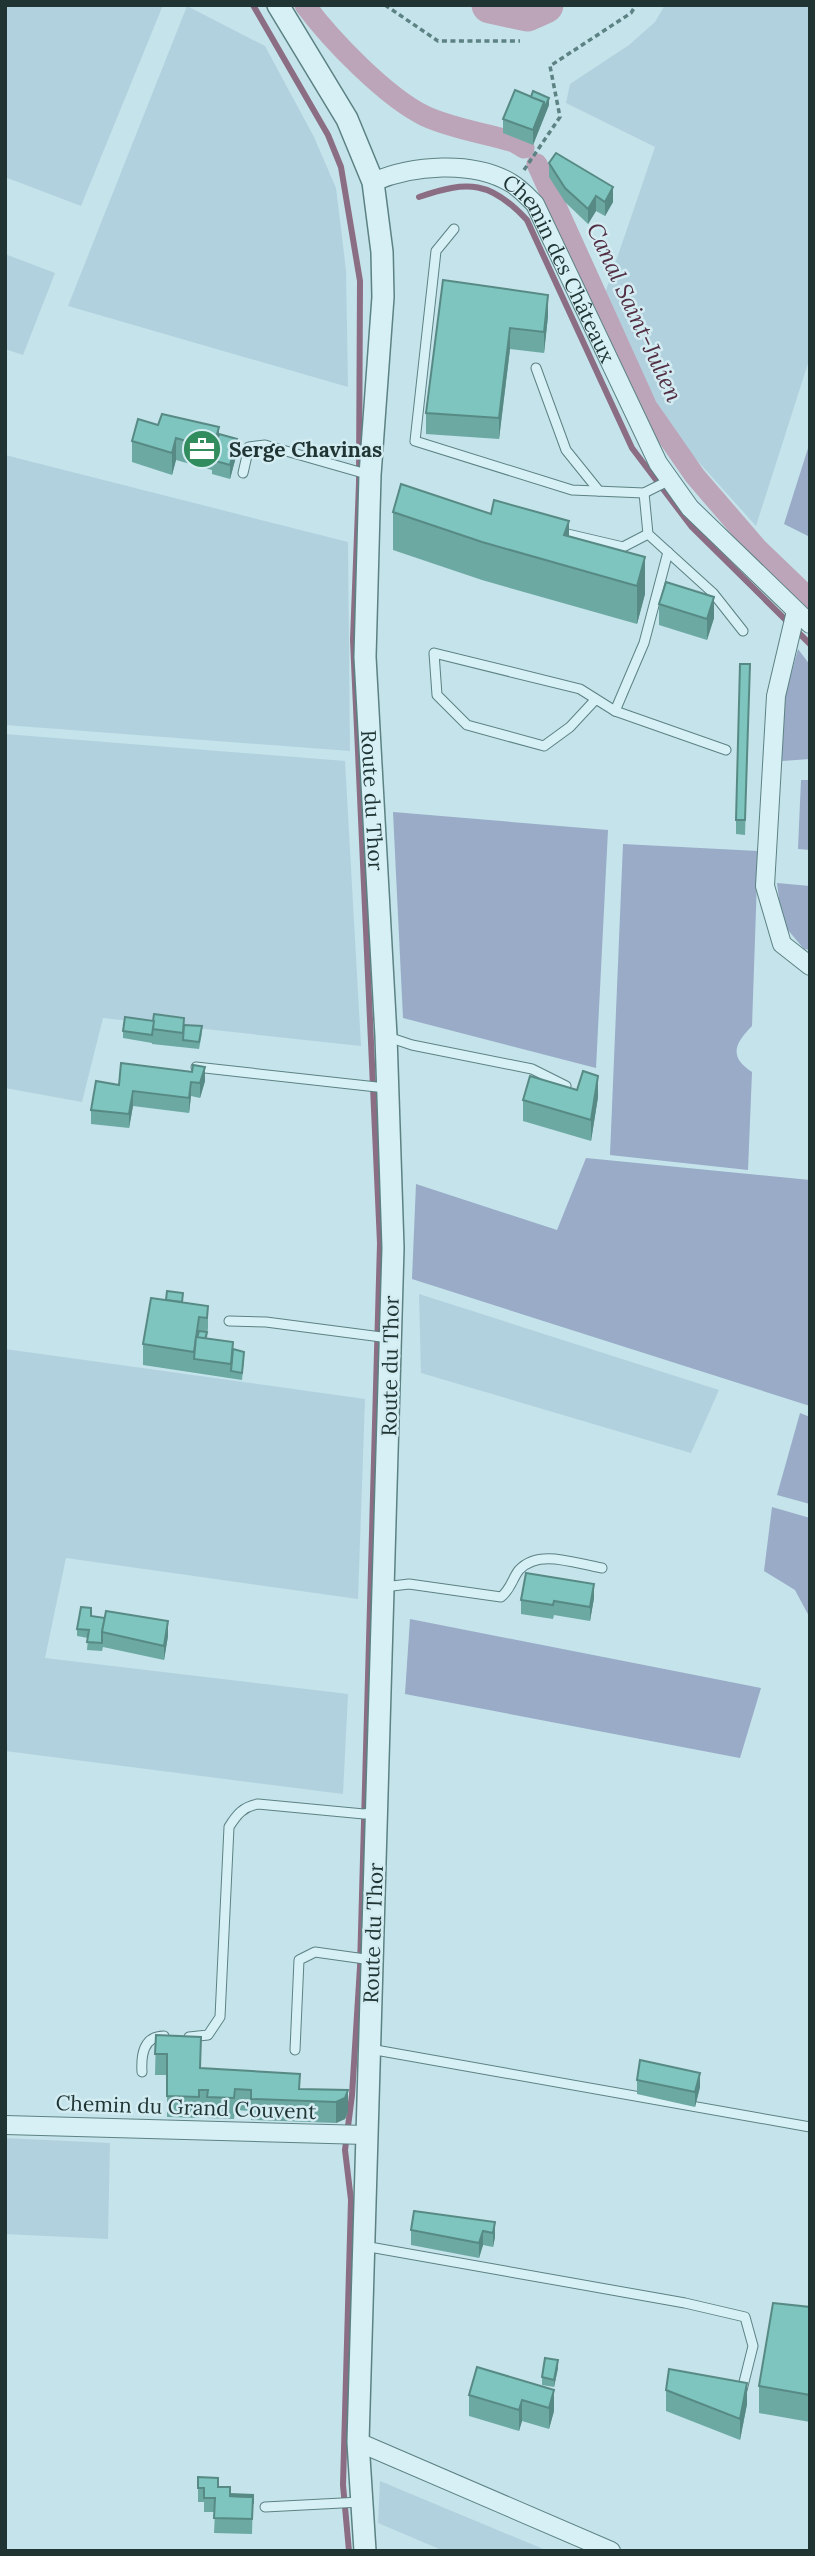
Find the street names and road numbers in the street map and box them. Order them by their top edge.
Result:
street label: Chemin des Châteaux [498,168,622,367]
street label: Route du Thor [356,729,390,871]
street label: Route du Thor [375,1295,405,1437]
street label: Route du Thor [357,1862,389,2004]
street label: Chemin du Grand Couvent [55,2089,318,2125]

